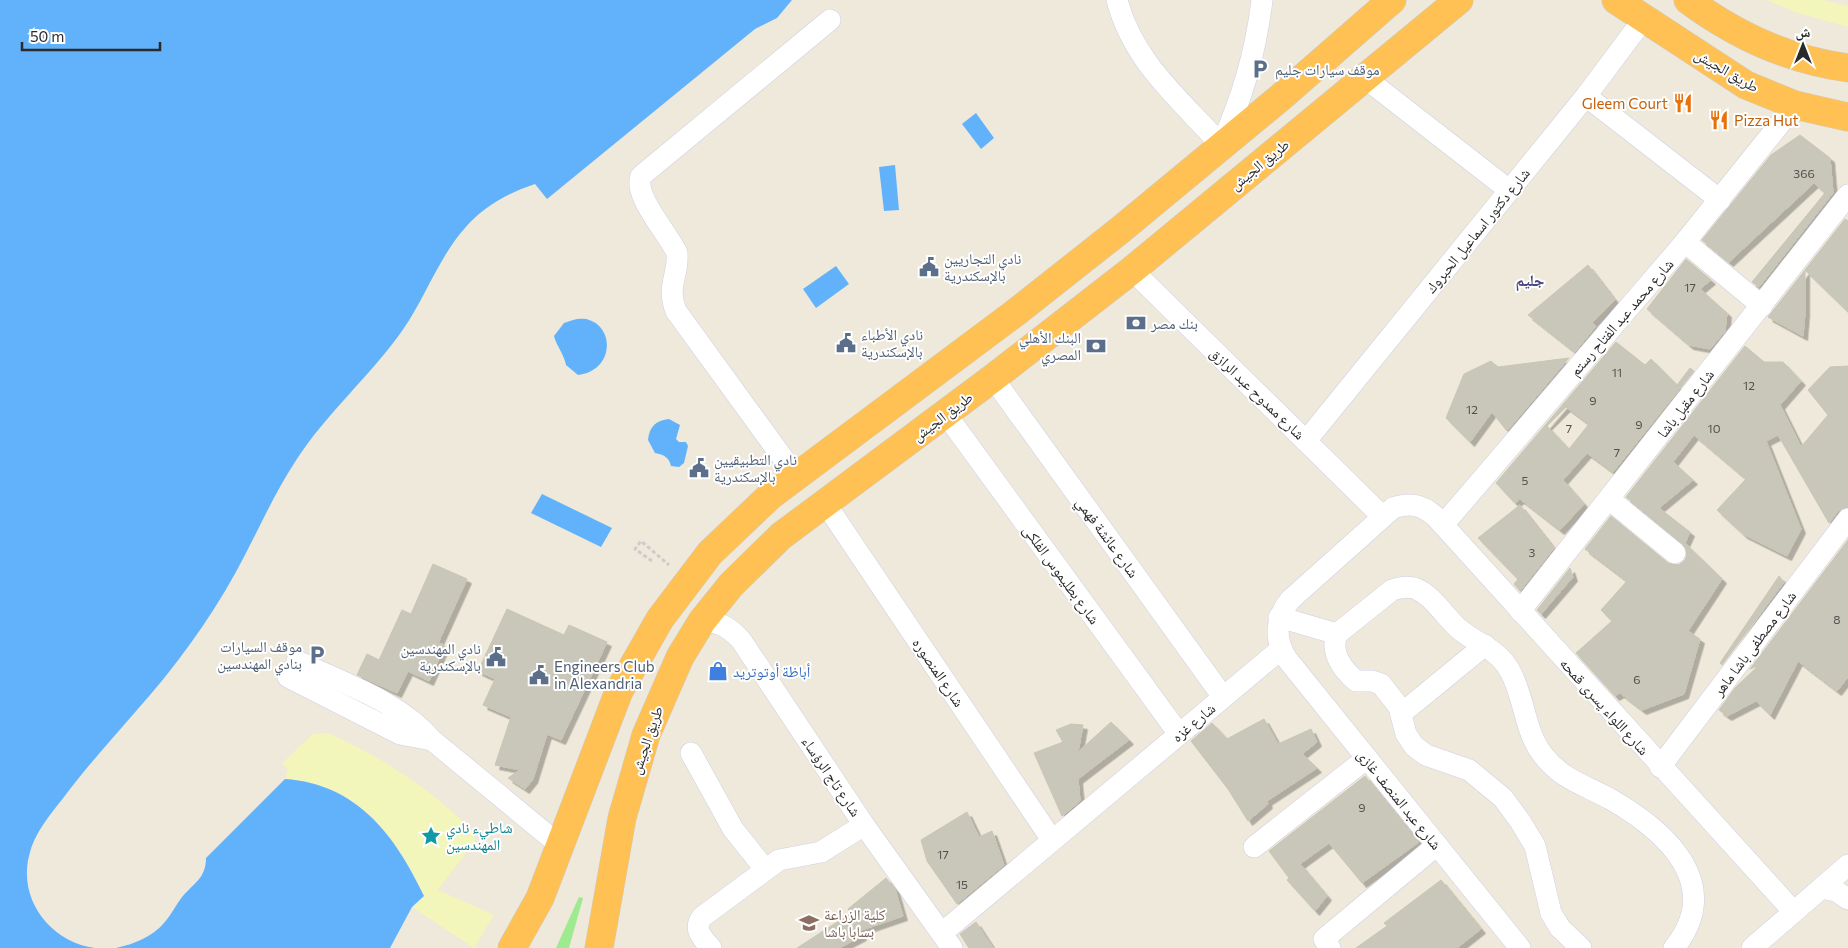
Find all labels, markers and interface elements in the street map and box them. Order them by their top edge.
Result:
scale bar [22,20,160,52]
north arrow [1778,20,1828,70]
text: ش [1796,23,1811,41]
text: 50 m [30,27,64,45]
street label: طريق الجيش [1691,44,1762,97]
parking icon: موقف سيارات جليم [1249,58,1271,80]
place label: موقف سيارات جليم [1275,60,1380,80]
restaurant icon: Gleem Court [1672,92,1694,114]
place label: Gleem Court [1582,94,1668,112]
restaurant icon: Pizza Hut [1708,109,1730,131]
place label: Pizza Hut [1734,111,1799,129]
street label: طريق الجيش [1226,135,1294,195]
street label: شارع دكتور اسماعيل الحبروك [1421,164,1535,297]
house number: 366 [1793,166,1815,180]
place label: نادي التجاريين بالإسكندرية [944,249,1021,285]
street label: شارع محمد عبد الفتاح رستم [1565,255,1678,381]
public building icon: نادي التجاريين بالإسكندرية [918,256,940,278]
district label: جليم [1516,270,1544,292]
house number: 17 [1684,280,1696,294]
bank icon: بنك مصر [1125,312,1147,334]
place label: بنك مصر [1150,314,1198,333]
place label: نادي الأطباء بالإسكندرية [861,325,923,361]
place label: البنك الأهلي المصري [1019,328,1081,367]
public building icon: نادي الأطباء بالإسكندرية [835,332,857,354]
bank icon: البنك الأهلي المصري [1085,335,1107,357]
street label: شارع ممدوح عبد الرازق [1205,343,1309,444]
house number: 11 [1612,365,1622,379]
street label: شارع مقبل باشا [1653,365,1719,442]
house number: 12 [1743,378,1755,392]
street label: طريق الجيش [908,387,977,446]
house number: 9 [1589,393,1597,407]
house number: 12 [1466,402,1478,416]
house number: 9 [1635,417,1643,431]
house number: 7 [1566,421,1572,435]
house number: 10 [1708,421,1721,435]
house number: 7 [1614,445,1620,459]
place label: نادي التطبيقيين بالإسكندرية [714,450,797,486]
public building icon: نادي التطبيقيين بالإسكندرية [688,457,710,479]
house number: 5 [1522,473,1529,487]
street label: شارع عائشة فهمي [1070,493,1143,583]
street label: شارع بطليموس الفلكى [1018,521,1104,629]
house number: 3 [1529,545,1536,559]
street label: شارع مصطفى باشا ماهر [1708,587,1801,701]
house number: 8 [1833,612,1841,626]
street label: شارع المنصوره [908,634,969,711]
place label: موقف السيارات بنادي المهندسين [217,637,302,676]
place label: نادي المهندسين بالإسكندرية [401,639,481,675]
parking icon: موقف السيارات بنادي المهندسين [306,644,328,666]
public building icon: نادي المهندسين بالإسكندرية [485,646,507,668]
street label: شارع اللواء يسرى قمحه [1555,654,1653,760]
place label: Engineers Club in Alexandria [554,657,655,692]
shop icon: أباظة أوتوتريد [707,660,729,682]
place label: أباظة أوتوتريد [733,662,810,681]
public building icon: Engineers Club in Alexandria [528,664,550,686]
house number: 6 [1633,672,1641,686]
street label: شارع غزه [1168,699,1220,747]
street label: طريق الجيش [626,703,668,777]
street label: شارع تاج الرؤساء [797,733,865,821]
street label: شارع عبد المنصف غازى [1352,745,1446,854]
house number: 9 [1358,800,1366,814]
place label: شاطيء نادي المهندسين [446,818,513,855]
place icon: شاطيء نادي المهندسين [420,825,442,847]
house number: 17 [937,847,949,861]
house number: 15 [956,877,968,891]
place label: كلية الزراعة بسابا باشا [824,905,885,940]
school or university icon: كلية الزراعة بسابا باشا [798,912,820,934]

